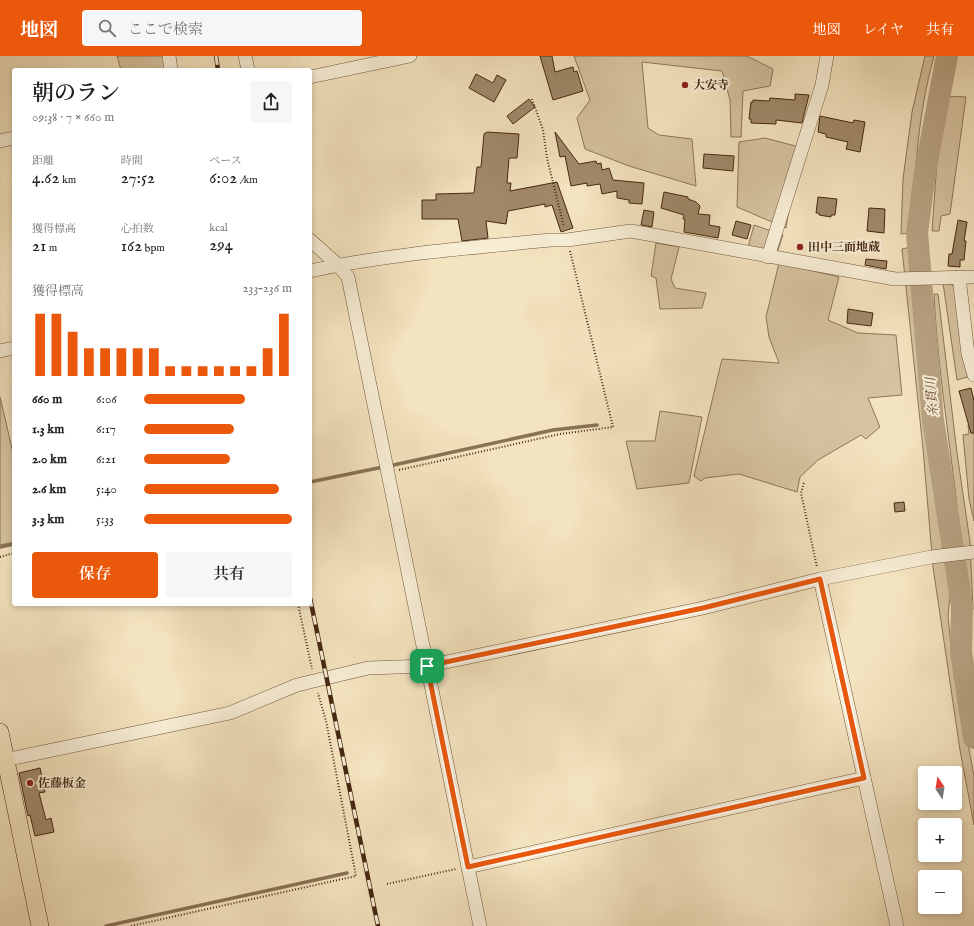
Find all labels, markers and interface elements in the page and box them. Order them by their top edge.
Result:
search box [82,10,362,46]
icon: search [96,17,118,39]
text: 地図 [20,19,58,43]
text: ここで検索 [128,20,203,39]
text: 地図 [813,21,841,39]
text: レイヤ [863,21,904,39]
text: 共有 [926,21,954,39]
place label: 大安寺 [693,78,729,93]
text: 朝のラン [32,80,120,108]
marker: 大安寺 [680,80,690,90]
button: share [250,81,292,123]
text: 09:38 · 7 × 660 m [32,109,114,126]
text: 距離 [32,154,54,168]
text: 時間 [121,154,143,168]
text: ペース [209,154,242,168]
text: 4.62 [32,168,60,189]
text: 27:52 [121,168,155,189]
text: 6:02 [209,168,237,189]
text: km [60,173,76,187]
text: /km [237,173,258,187]
text: kcal [209,221,228,235]
text: 獲得標高 [32,222,76,236]
text: 心拍数 [121,222,154,236]
text: 294 [209,235,233,256]
text: 21 [32,236,46,257]
text: 162 [121,236,142,257]
place label: 田中三面地蔵 [808,240,880,255]
text: m [46,241,57,255]
text: bpm [142,241,165,255]
marker: 田中三面地蔵 [795,242,805,252]
text: 233–236 m [243,280,292,297]
text: 獲得標高 [32,283,84,300]
water label: 糸貫川 [922,375,943,417]
text: 660 m [32,391,62,408]
text: 6:06 [96,391,117,408]
text: 1.3 km [32,421,64,438]
text: 6:17 [96,421,116,438]
text: 2.0 km [32,451,67,468]
text: 6:21 [96,451,116,468]
text: 2.6 km [32,481,66,498]
text: 5:40 [96,481,117,498]
text: 3.3 km [32,511,64,528]
text: 5:33 [96,511,114,528]
button: 保存 [32,552,158,598]
button: 共有 [166,552,292,598]
pin [410,649,444,683]
icon: arrive [416,655,438,677]
north arrow [918,766,962,810]
map controls [918,766,962,914]
place label: 佐藤板金 [38,776,86,791]
marker: 佐藤板金 [25,778,35,788]
button: + [918,818,962,862]
button: − [918,870,962,914]

